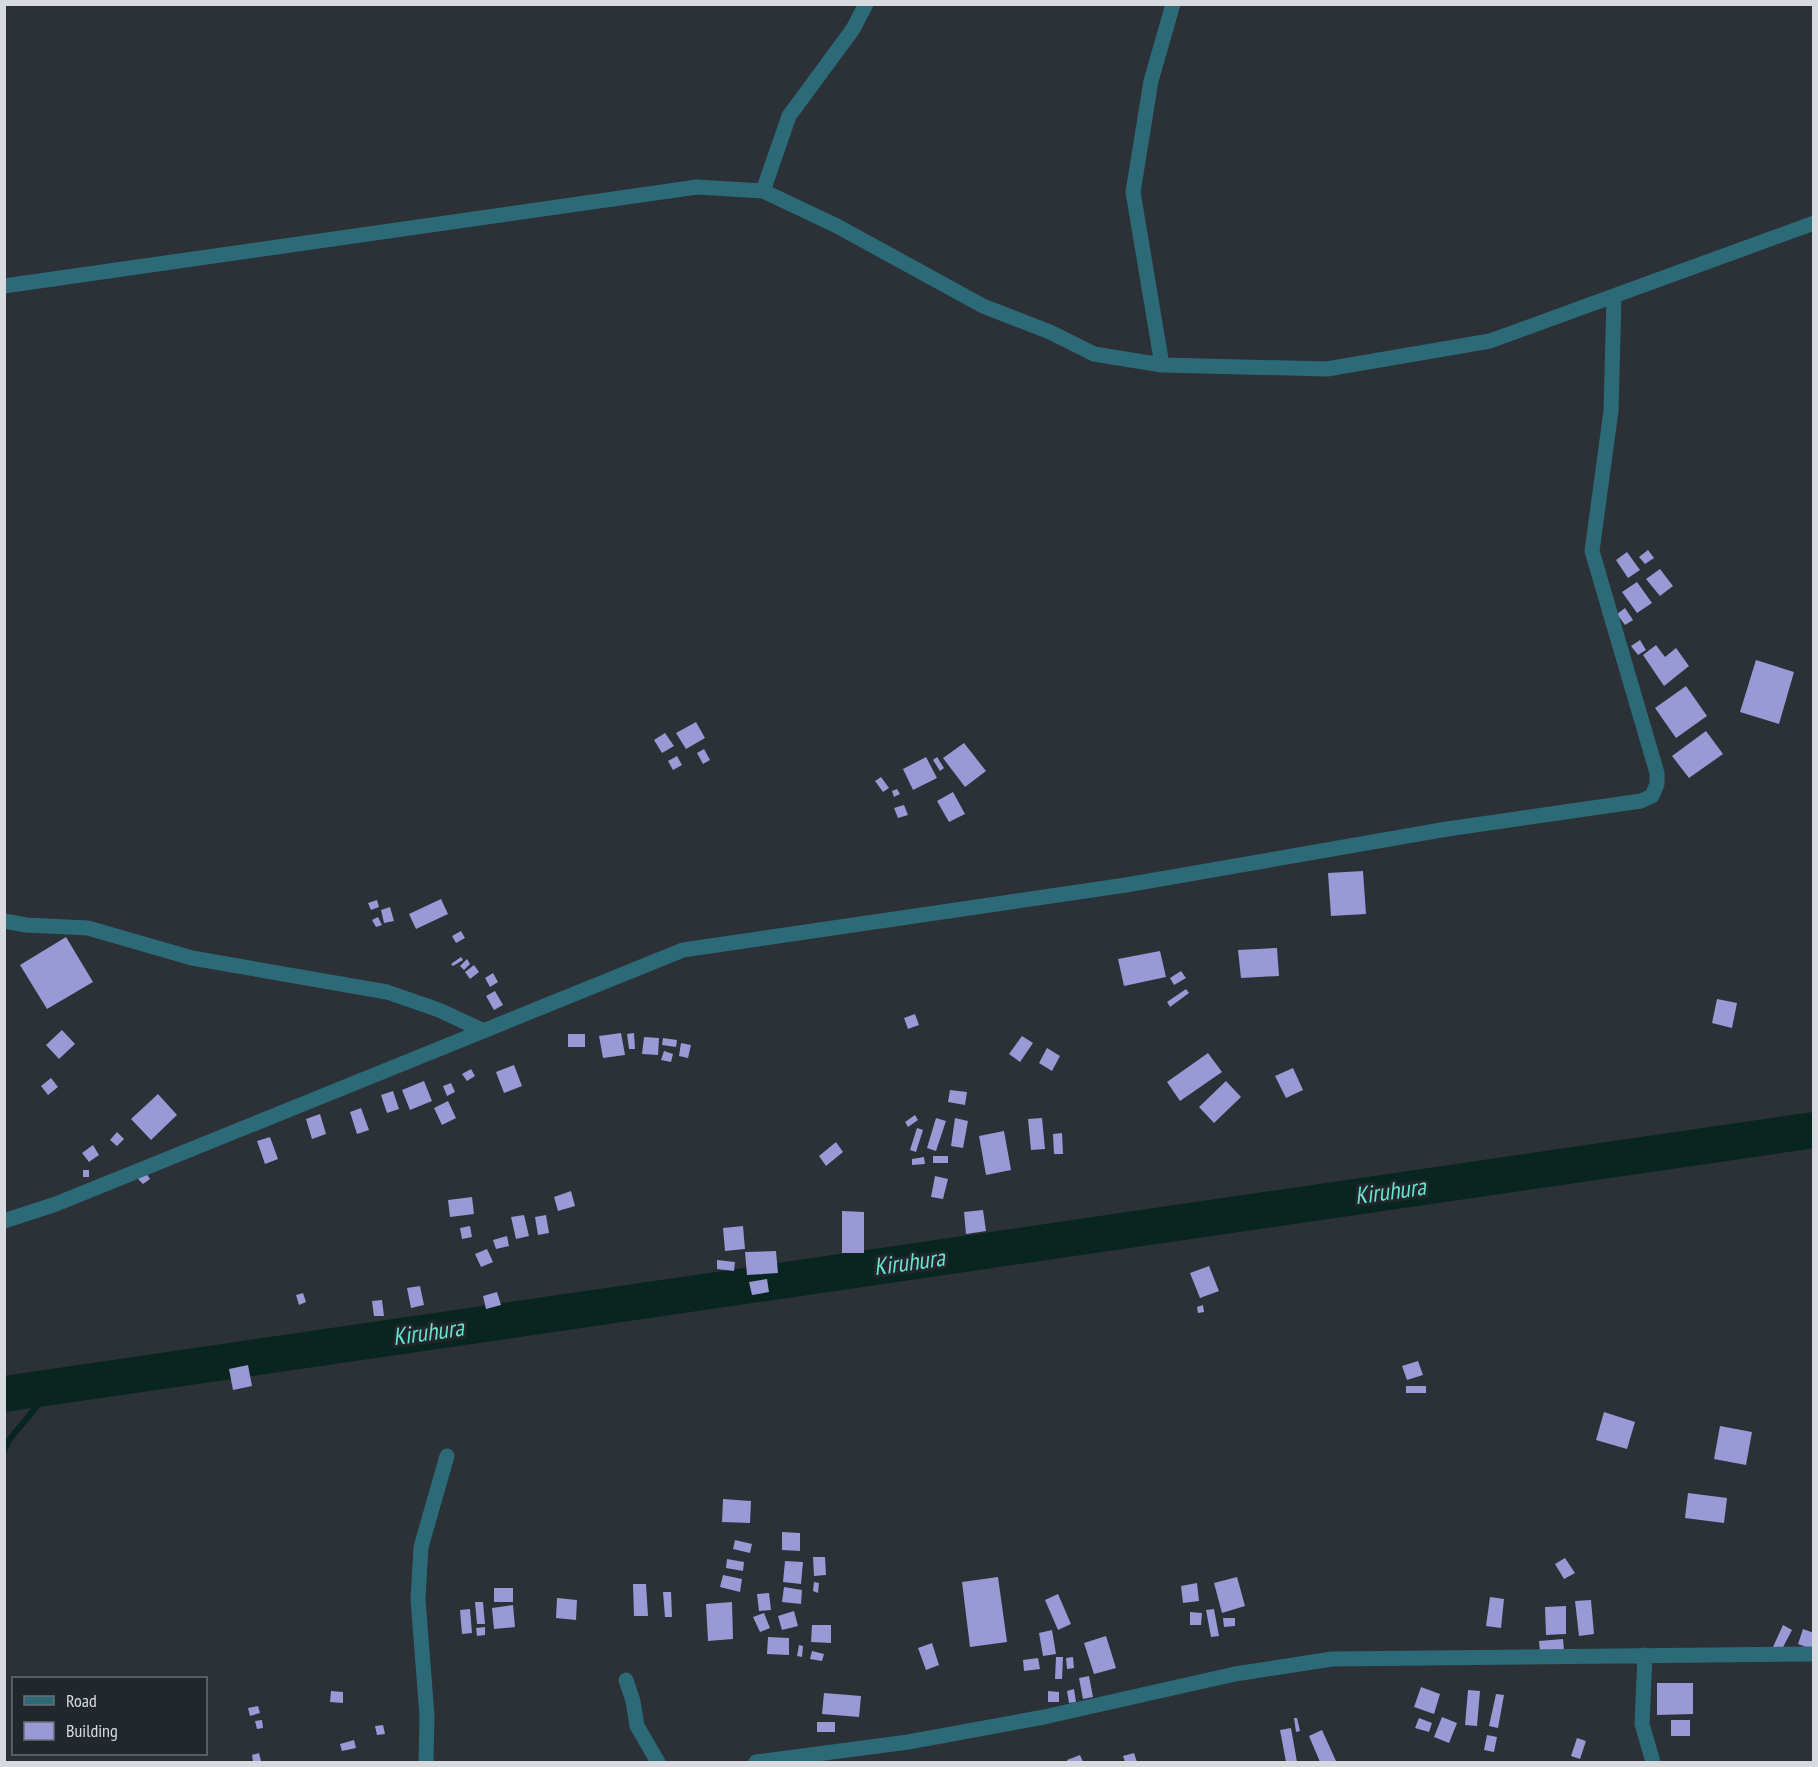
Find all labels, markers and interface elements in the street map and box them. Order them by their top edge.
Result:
water label: Kiruhura [1353,1171,1429,1211]
water label: Kiruhura [872,1242,948,1282]
water label: Kiruhura [391,1312,467,1352]
legend [12,1677,207,1755]
text: Road [66,1689,97,1712]
text: Building [66,1719,118,1742]

